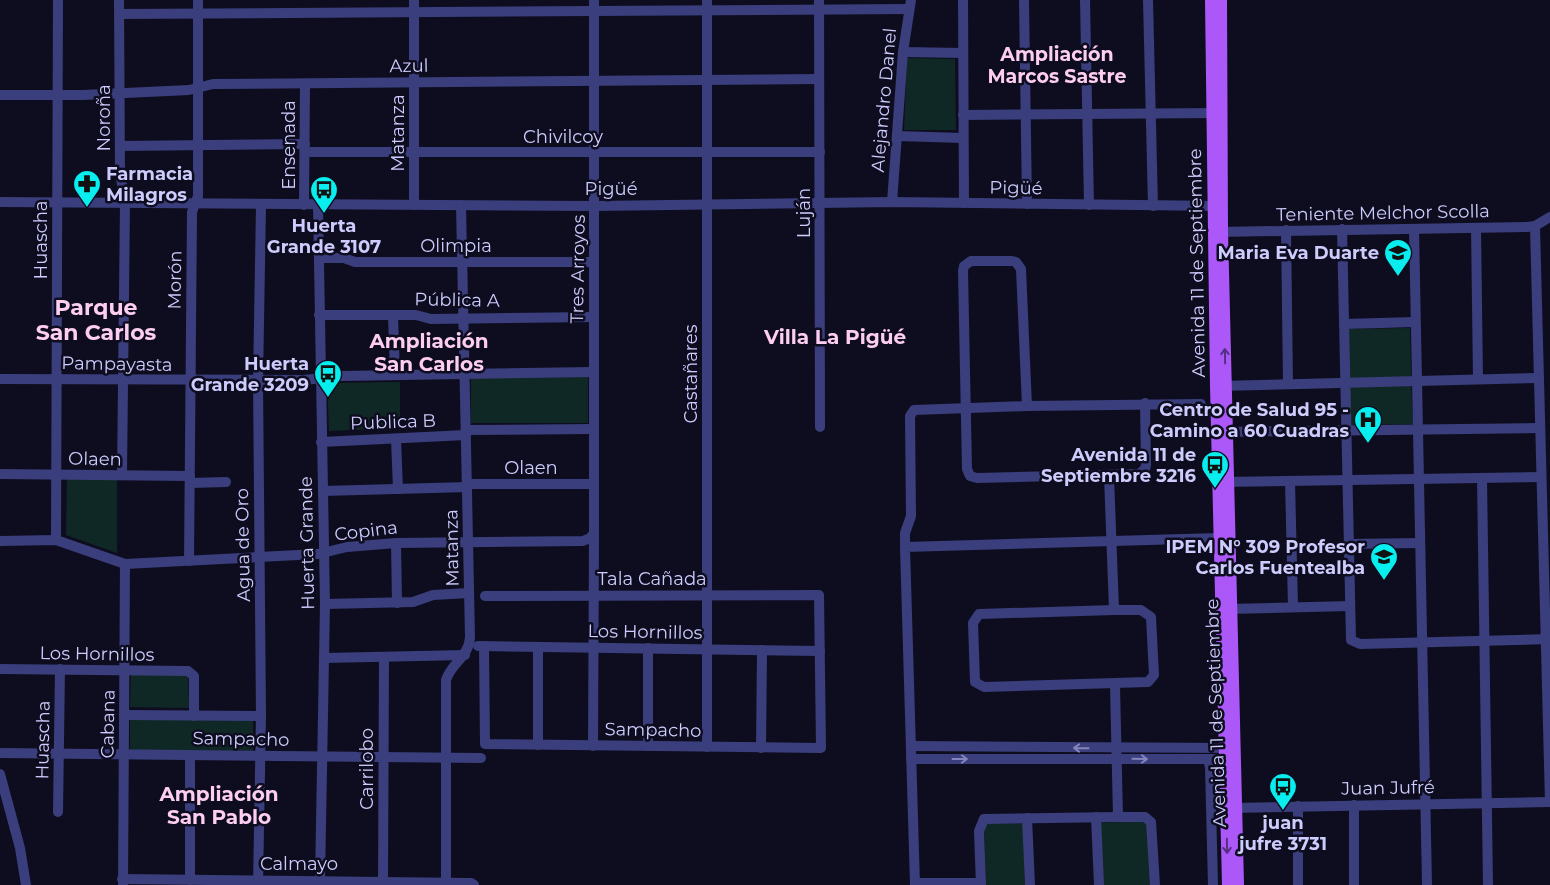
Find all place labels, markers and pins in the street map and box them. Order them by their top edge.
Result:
place label: Farmacia Milagros [106,163,193,206]
pharmacy icon: Farmacia Milagros [72,169,102,208]
bus stop icon: Huerta Grande 3107 [309,175,339,214]
place label: Huerta Grande 3107 [267,215,381,258]
school or university icon: Maria Eva Duarte [1383,238,1413,277]
place label: Maria Eva Duarte [1218,242,1379,264]
place label: Huerta Grande 3209 [191,353,309,396]
bus stop icon: Huerta Grande 3209 [313,359,343,398]
place label: Centro de Salud 95 - Camino a 60 Cuadras [1150,399,1349,442]
hospital icon: Centro de Salud 95 - Camino a 60 Cuadras [1353,405,1383,444]
place label: Avenida 11 de Septiembre 3216 [1041,444,1197,487]
bus stop icon: Avenida 11 de Septiembre 3216 [1200,450,1230,489]
place label: IPEM N° 309 Profesor Carlos Fuentealba [1165,536,1365,579]
school or university icon: IPEM N° 309 Profesor Carlos Fuentealba [1369,542,1399,581]
bus stop icon: juan jufre 3731 [1268,772,1298,811]
place label: juan jufre 3731 [1237,812,1327,855]

